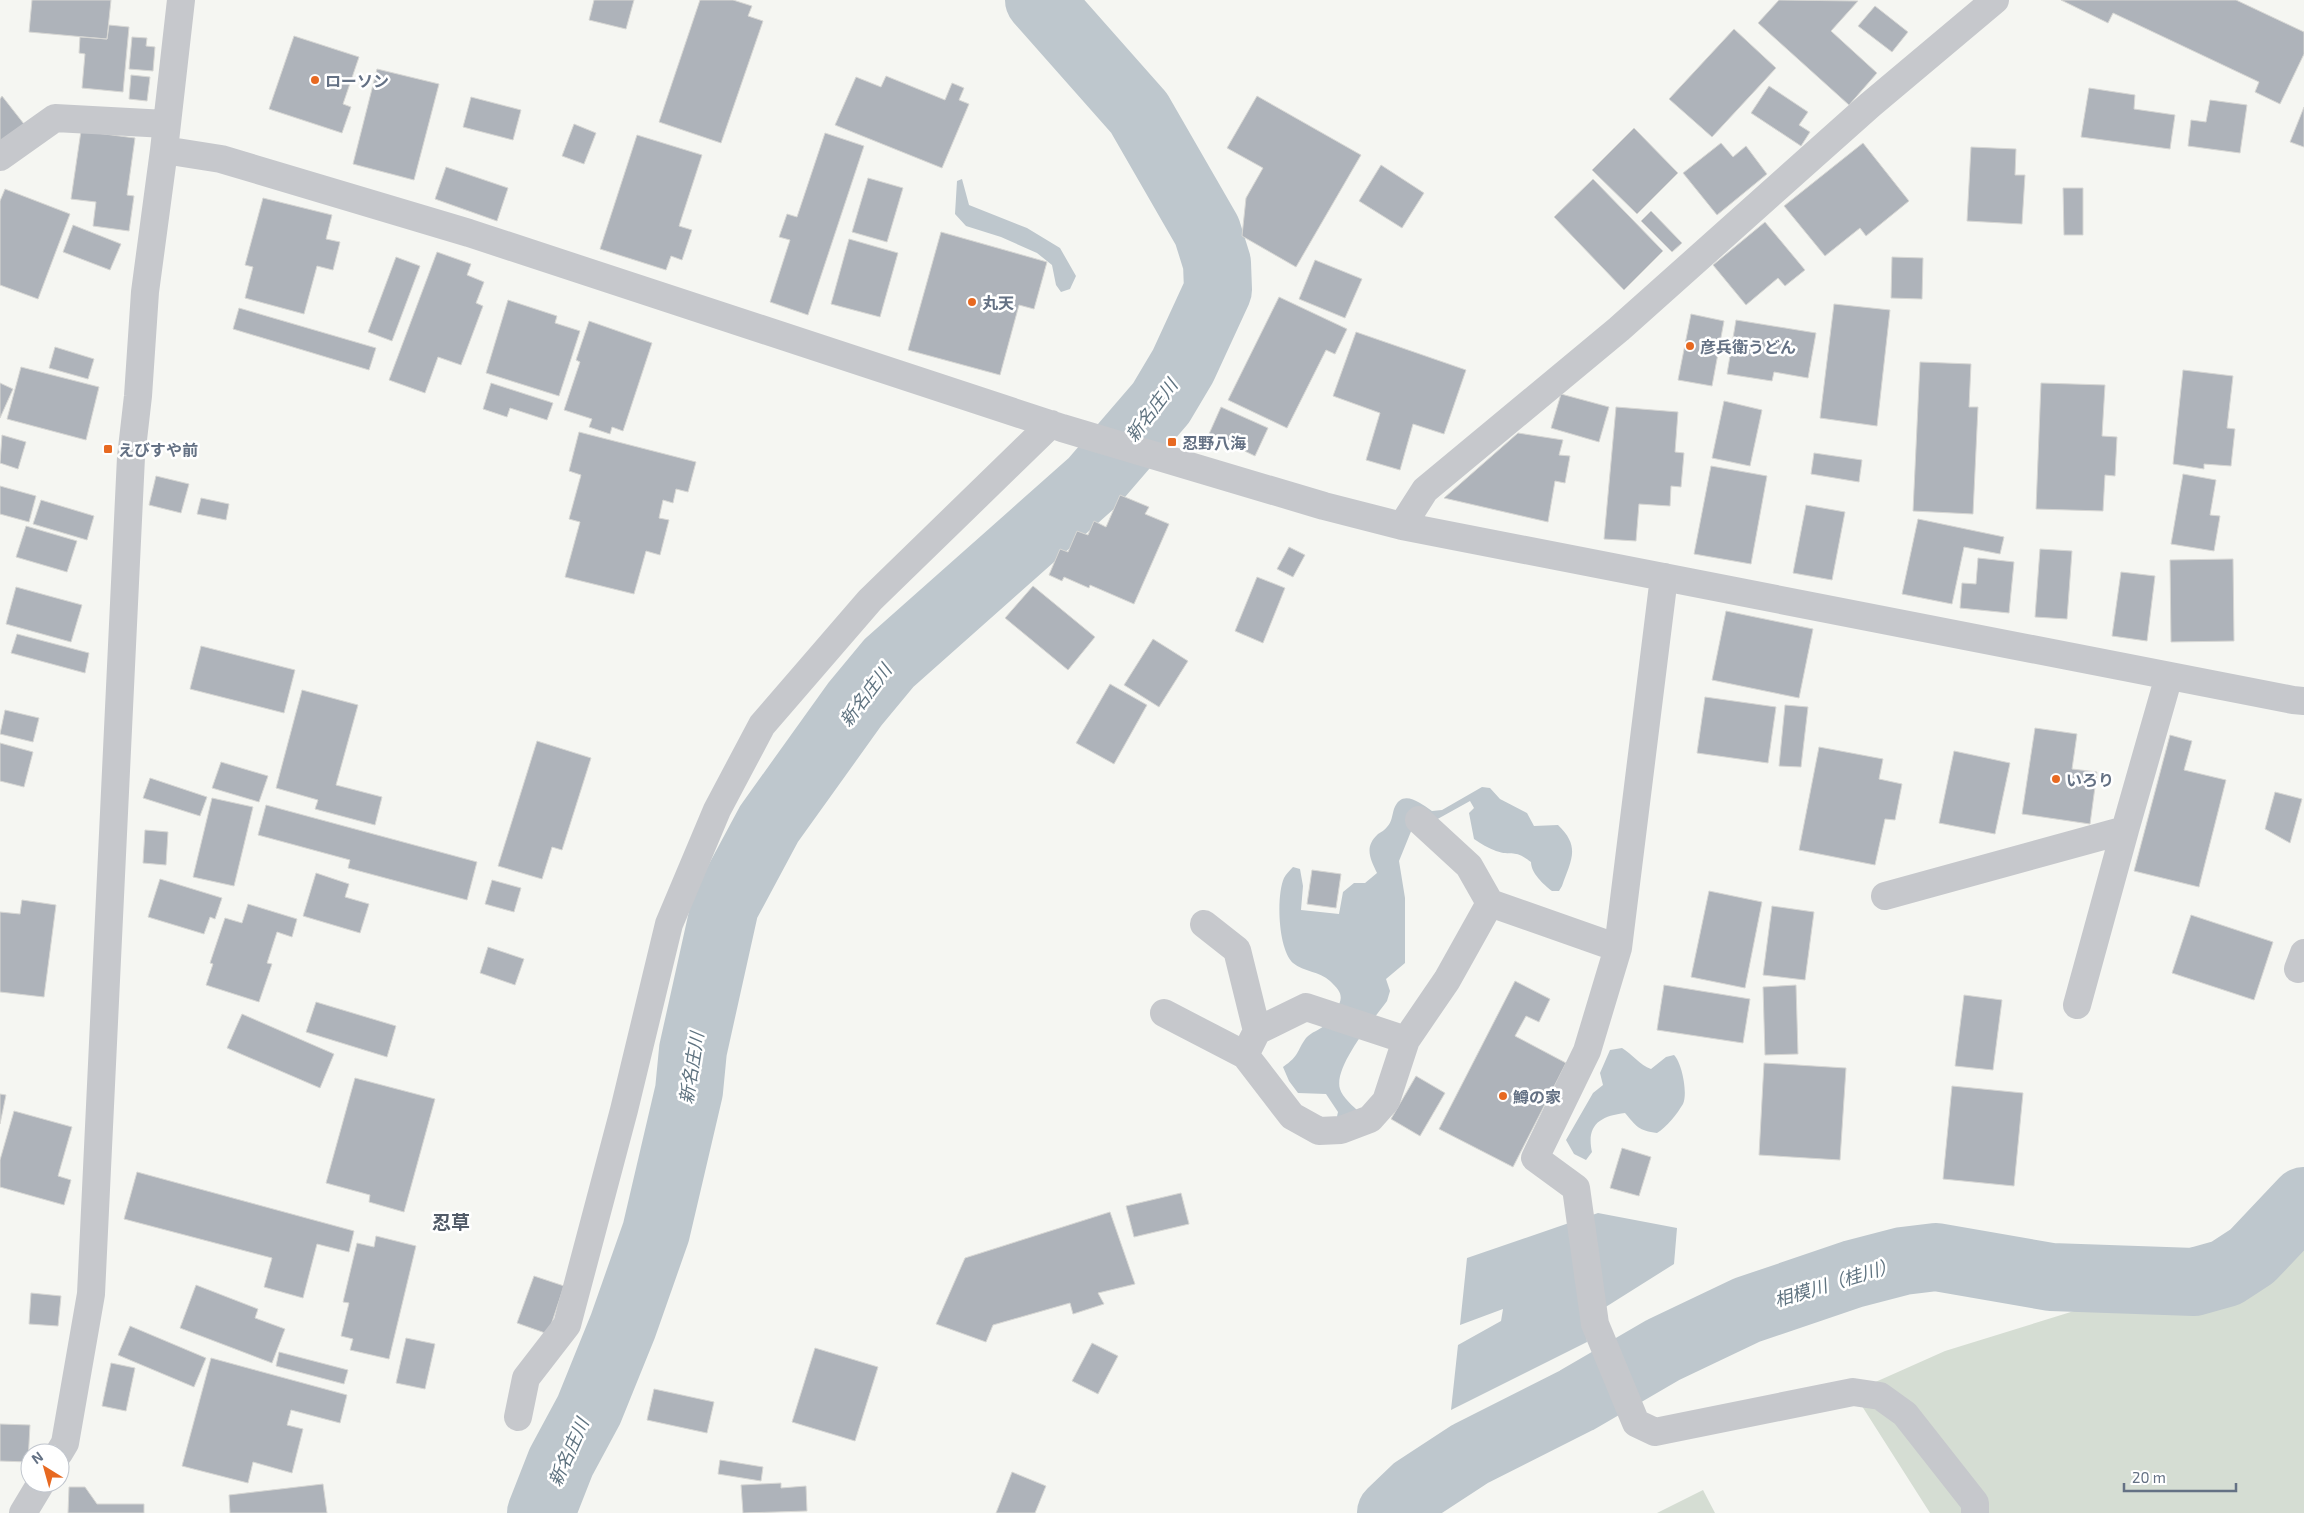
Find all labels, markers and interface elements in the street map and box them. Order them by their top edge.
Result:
place label: ローソン [325,71,389,90]
marker: ローソン [309,74,321,86]
place label: 丸天 [982,293,1014,312]
marker: 丸天 [966,296,978,308]
place label: 彦兵衛うどん [1700,337,1796,356]
marker: 彦兵衛うどん [1684,340,1696,352]
water label: 新名庄川 [1121,373,1183,445]
place label: 忍野八海 [1182,433,1246,452]
marker: 忍野八海 [1166,436,1178,448]
place label: えびすや前 [118,440,198,459]
marker: えびすや前 [102,443,114,455]
water label: 新名庄川 [835,658,897,730]
place label: いろり [2066,770,2114,789]
marker: いろり [2050,773,2062,785]
water label: 新名庄川 [675,1029,708,1105]
place label: 鱒の家 [1513,1087,1561,1106]
marker: 鱒の家 [1497,1090,1509,1102]
district label: 忍草 [432,1210,470,1233]
water label: 相模川（桂川） [1772,1253,1898,1311]
water label: 新名庄川 [543,1413,594,1489]
north arrow [20,1443,70,1493]
text: N [28,1447,46,1467]
scale bar [2124,1460,2236,1492]
text: 20 m [2132,1468,2166,1486]

